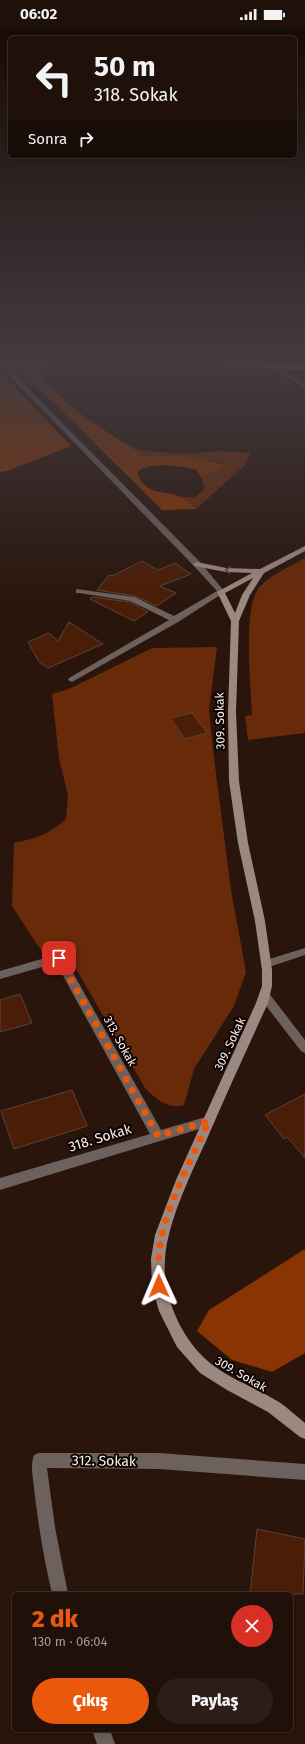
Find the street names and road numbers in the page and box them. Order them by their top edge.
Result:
street label: 309. Sokak [212,691,227,750]
street label: 313. Sokak [101,1013,140,1069]
street label: 309. Sokak [212,1014,249,1073]
street label: 318. Sokak [66,1120,134,1156]
street label: 309. Sokak [213,1354,270,1395]
street label: 312. Sokak [72,1452,137,1470]

